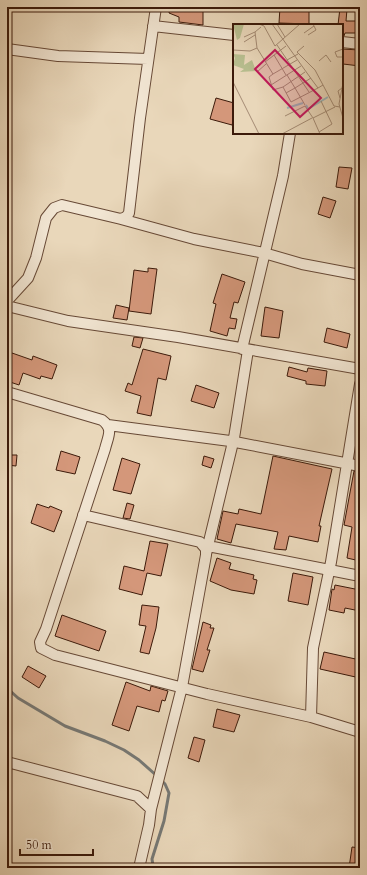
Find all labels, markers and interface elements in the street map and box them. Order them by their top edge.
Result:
inset map [233,24,343,134]
scale bar [20,831,93,857]
text: 50 m [26,837,53,853]

